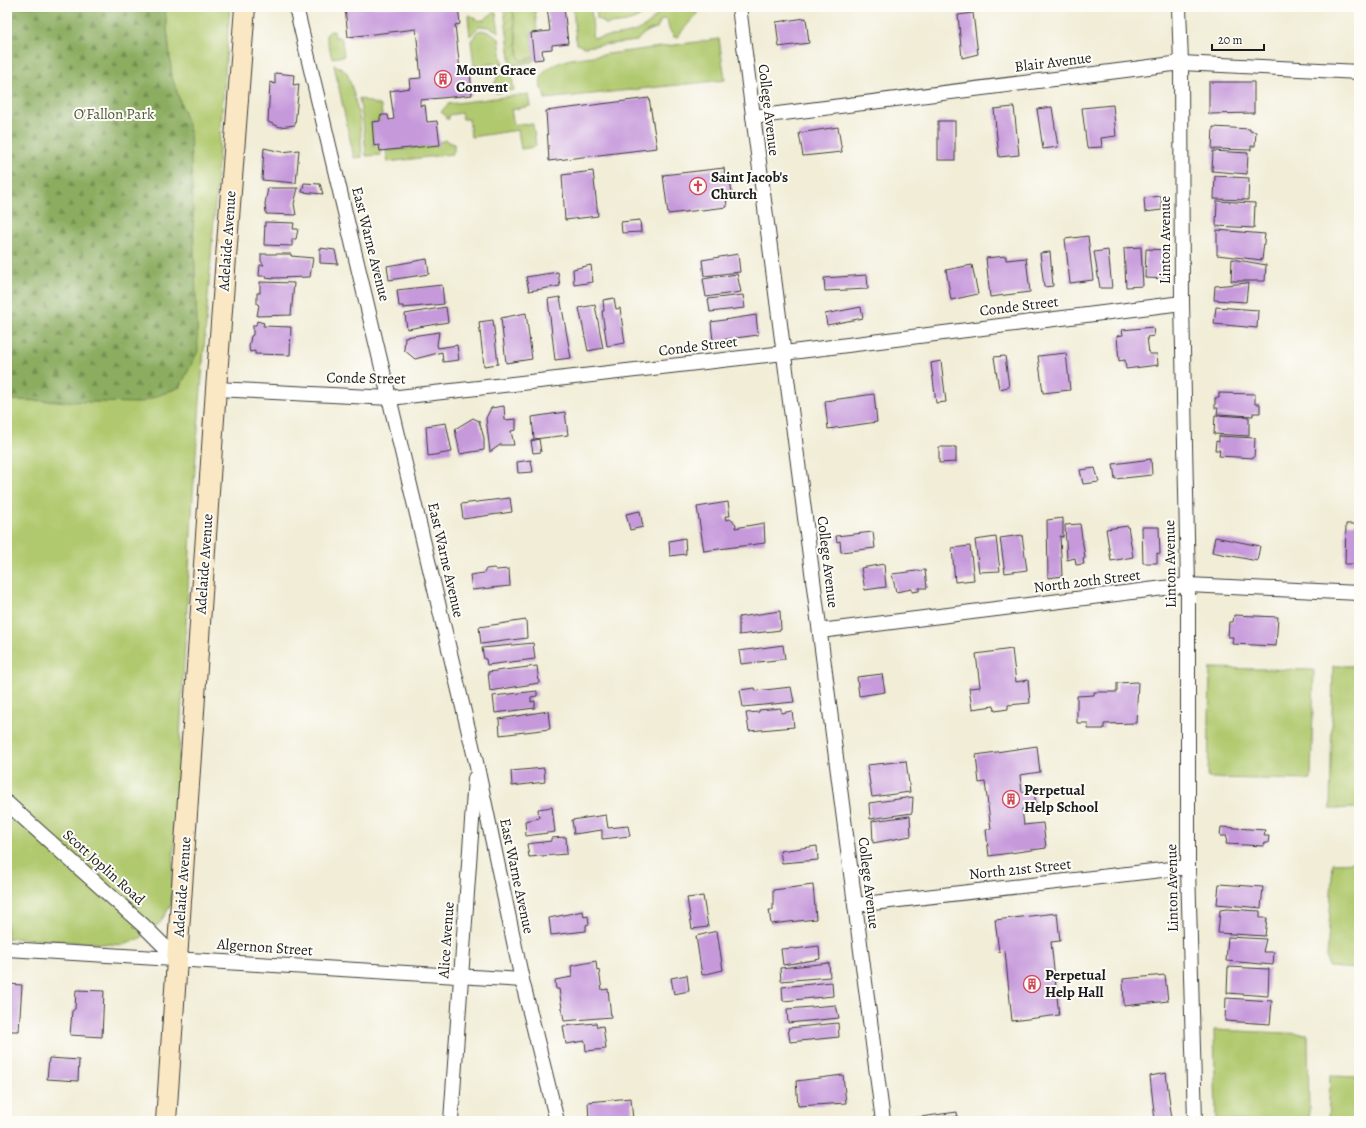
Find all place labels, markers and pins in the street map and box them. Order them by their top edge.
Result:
place label: Mount Grace Convent [456,60,536,97]
building icon: Mount Grace Convent [433,69,453,89]
place label: Saint Jacob's Church [711,167,788,204]
church icon: Saint Jacob's Church [688,176,708,196]
place label: Perpetual Help School [1024,780,1098,817]
building icon: Perpetual Help School [1001,789,1021,809]
place label: Perpetual Help Hall [1045,965,1106,1002]
building icon: Perpetual Help Hall [1022,974,1042,994]

